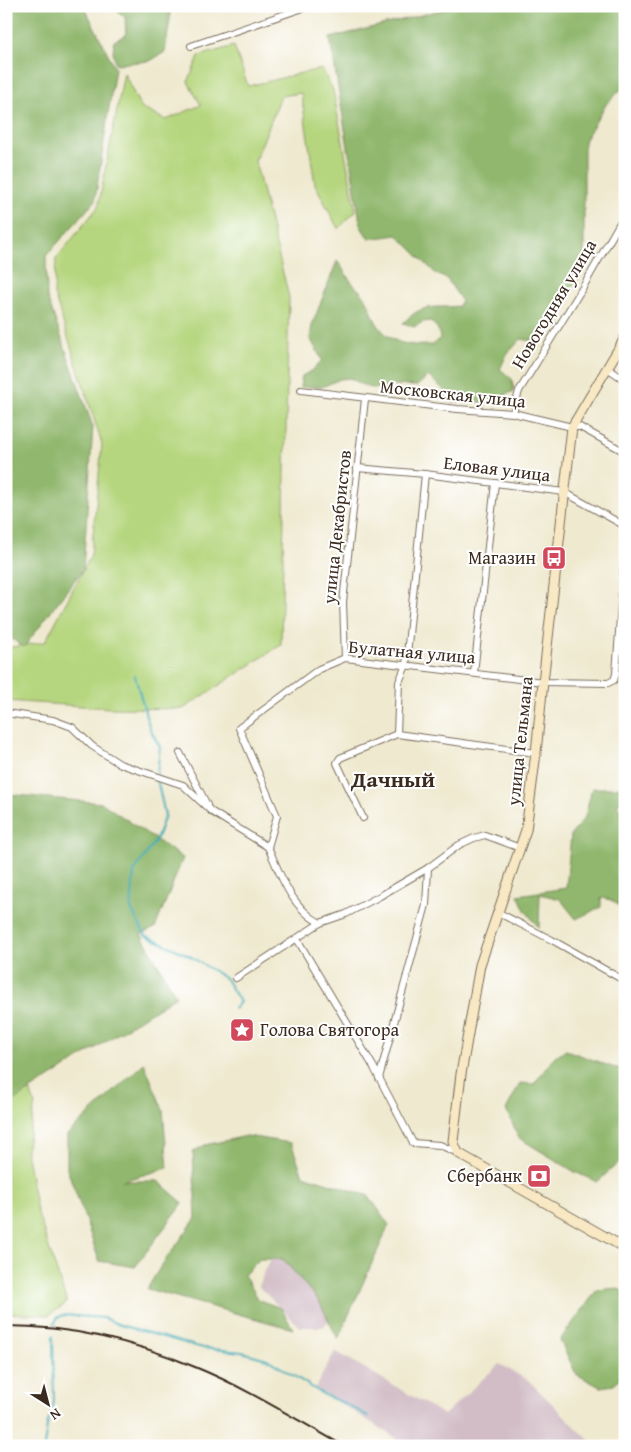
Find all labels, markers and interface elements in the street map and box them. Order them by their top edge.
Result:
street label: Новогодняя улица [504,233,603,374]
street label: Московская улица [379,372,528,415]
street label: улица Декабристов [315,448,358,606]
street label: Еловая улица [442,449,552,488]
place label: Магазин [468,544,536,571]
bus stop icon: Магазин [541,545,567,571]
street label: Булатная улица [347,633,477,671]
street label: улица Тельмана [499,675,540,808]
district label: Дачный [350,763,435,795]
place label: Голова Святогора [260,1016,399,1043]
place icon: Голова Святогора [229,1017,255,1043]
place label: Сбербанк [447,1162,523,1189]
bank icon: Сбербанк [526,1163,552,1189]
north arrow [22,1380,72,1430]
text: N [45,1404,65,1426]

